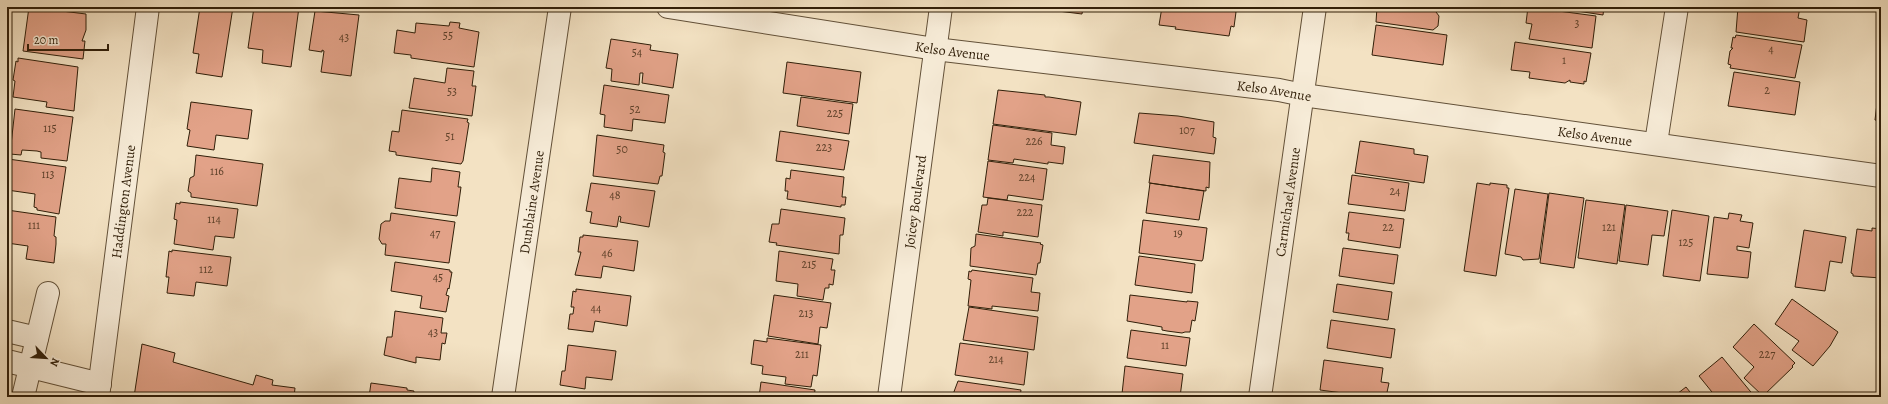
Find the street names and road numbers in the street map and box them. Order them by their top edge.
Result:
street label: Kelso Avenue [914,37,991,65]
street label: Kelso Avenue [1236,76,1313,106]
street label: Kelso Avenue [1556,121,1633,151]
street label: Haddington Avenue [106,144,140,260]
street label: Carmichael Avenue [1270,146,1305,258]
street label: Dunblaine Avenue [515,149,548,255]
street label: Joicey Boulevard [899,154,931,249]

